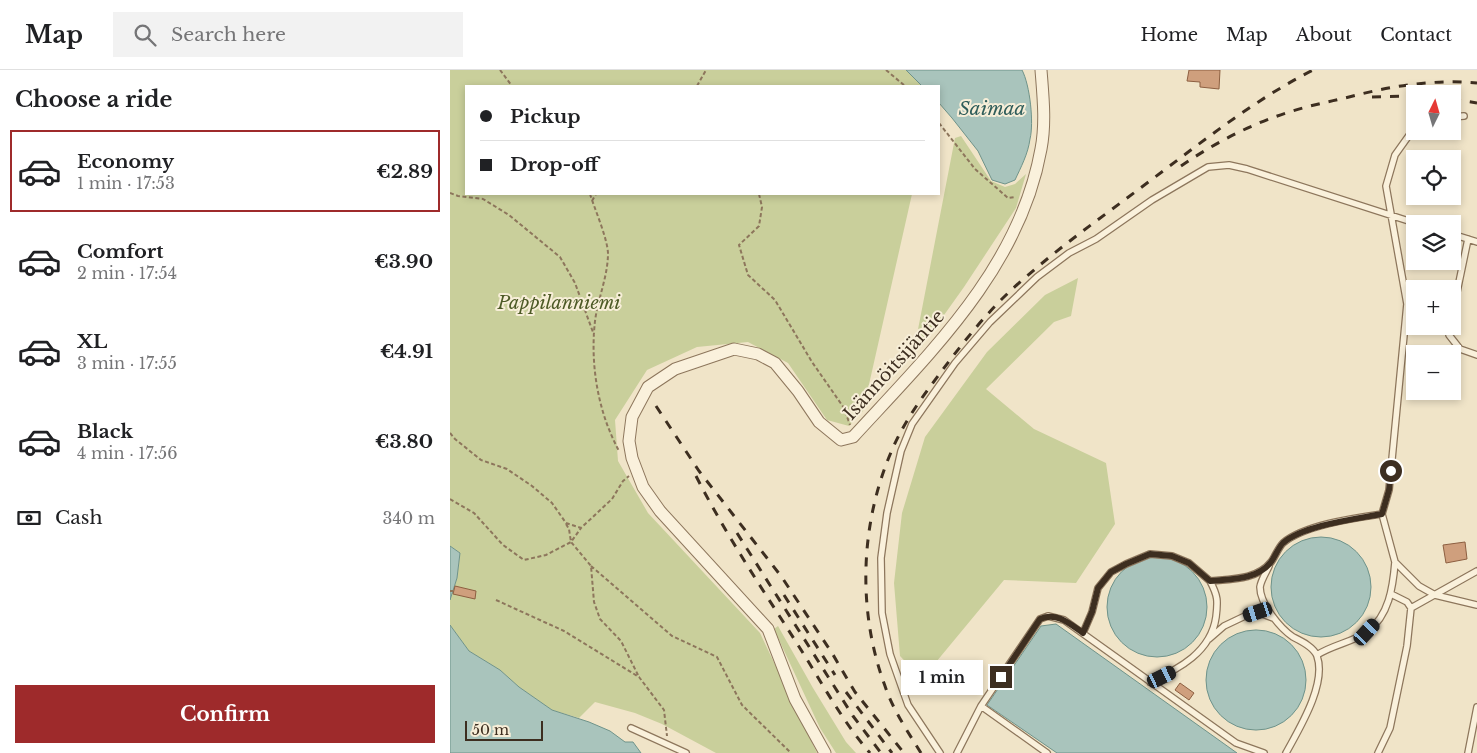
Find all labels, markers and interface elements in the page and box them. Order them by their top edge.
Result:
search box [113,12,463,57]
text: Map [25,20,83,49]
icon: search [131,21,159,49]
text: Search here [171,23,286,46]
text: Home [1140,24,1198,46]
text: Map [1226,24,1268,46]
text: About [1296,24,1352,46]
text: Contact [1380,24,1452,46]
north arrow [1406,85,1461,140]
map controls [1406,85,1461,400]
text: Choose a ride [15,86,172,113]
water label: Saimaa [959,97,1026,120]
text: Pickup [510,105,581,128]
icon: car [17,149,62,194]
text: Economy [77,150,174,173]
button: locate [1406,150,1461,205]
text: Drop-off [510,153,599,176]
text: €2.89 [376,160,433,183]
text: 1 min · 17:53 [77,173,175,193]
button: layers [1406,215,1461,270]
icon: car [17,239,62,284]
text: Comfort [77,240,164,263]
text: €3.90 [374,250,433,273]
text: 2 min · 17:54 [77,263,177,283]
button: + [1406,280,1461,335]
park label: Pappilanniemi [496,292,621,314]
street label: Isännöitsijäntie [839,305,949,425]
icon: car [17,329,62,374]
text: XL [77,330,107,353]
text: €4.91 [380,340,433,363]
button: − [1406,345,1461,400]
text: 3 min · 17:55 [77,353,177,373]
icon: car [17,419,62,464]
text: Black [77,420,133,443]
text: €3.80 [375,430,433,453]
text: 4 min · 17:56 [77,443,177,463]
route start [1380,460,1402,482]
icon: cash [15,504,43,532]
text: Cash [55,506,102,529]
text: 340 m [383,508,435,528]
car [1241,600,1274,624]
car [1351,616,1382,648]
callout: 1 min [901,660,984,694]
car [1145,664,1178,690]
route end [990,666,1012,688]
text: 1 min [919,667,965,687]
button: Confirm [15,685,435,743]
scale bar [465,718,542,741]
text: 50 m [472,721,509,739]

